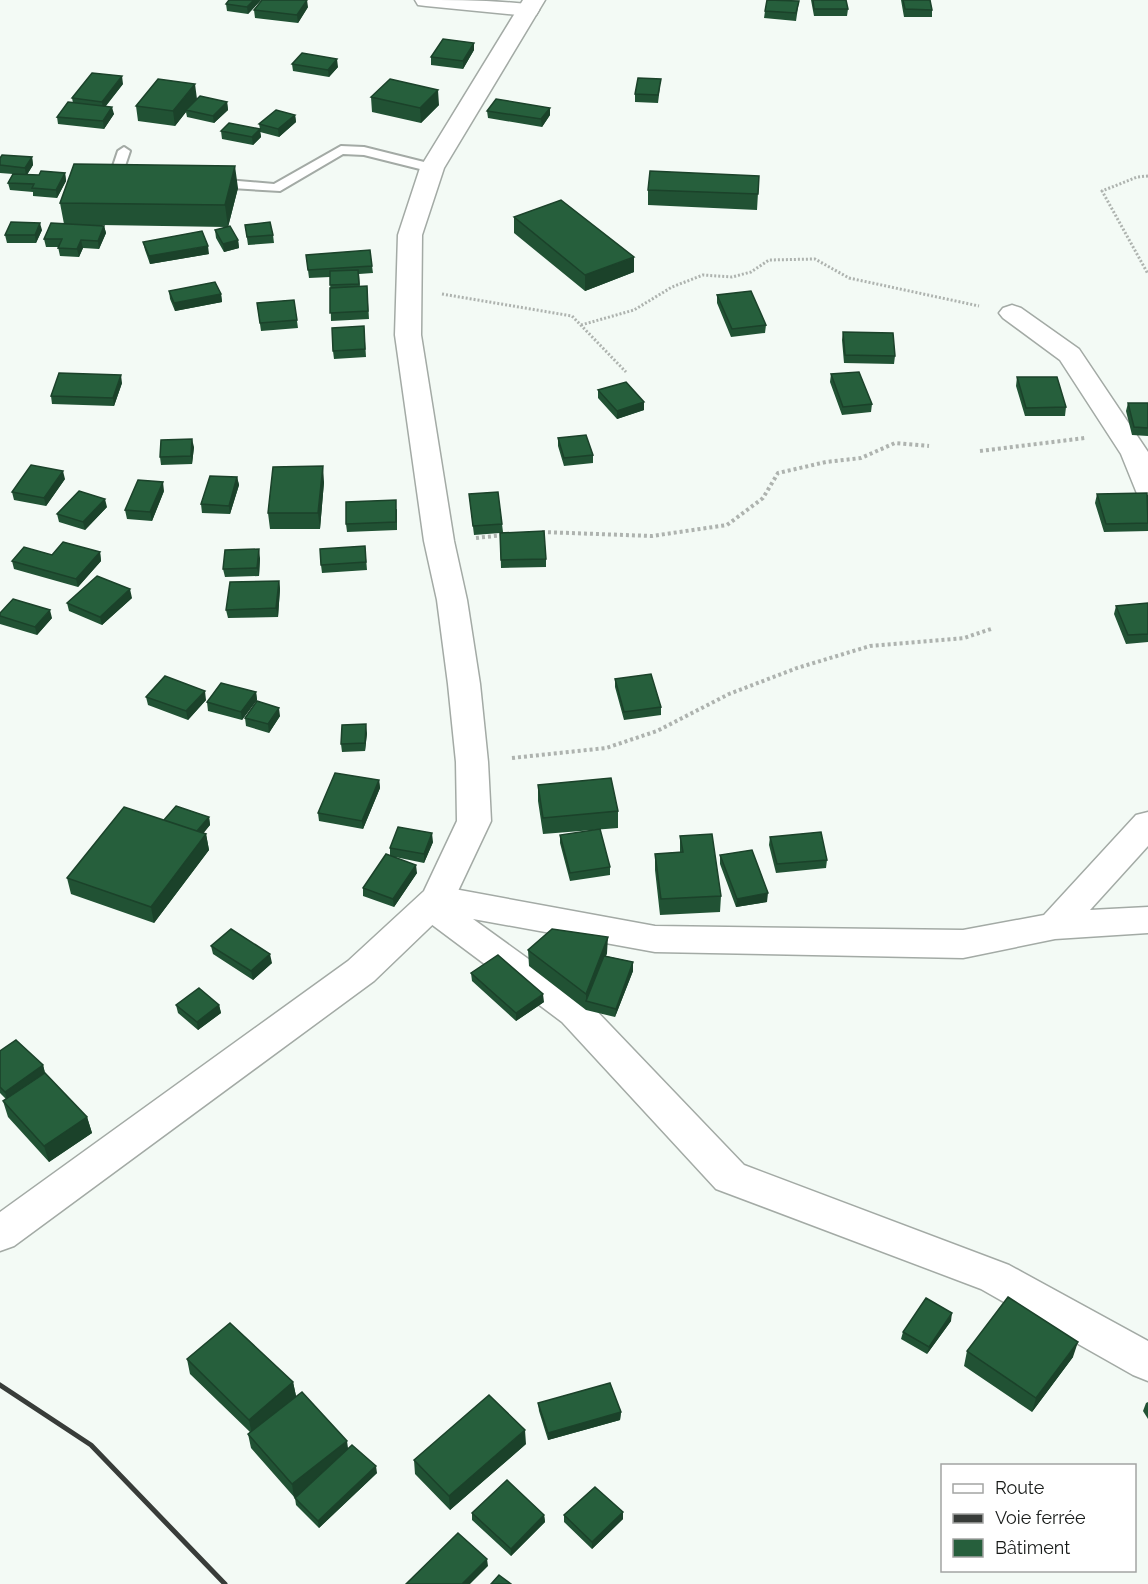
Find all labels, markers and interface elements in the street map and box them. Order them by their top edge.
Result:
legend [941,1464,1136,1572]
text: Route [995,1477,1045,1498]
text: Voie ferrée [995,1507,1086,1528]
text: Bâtiment [995,1537,1070,1558]

